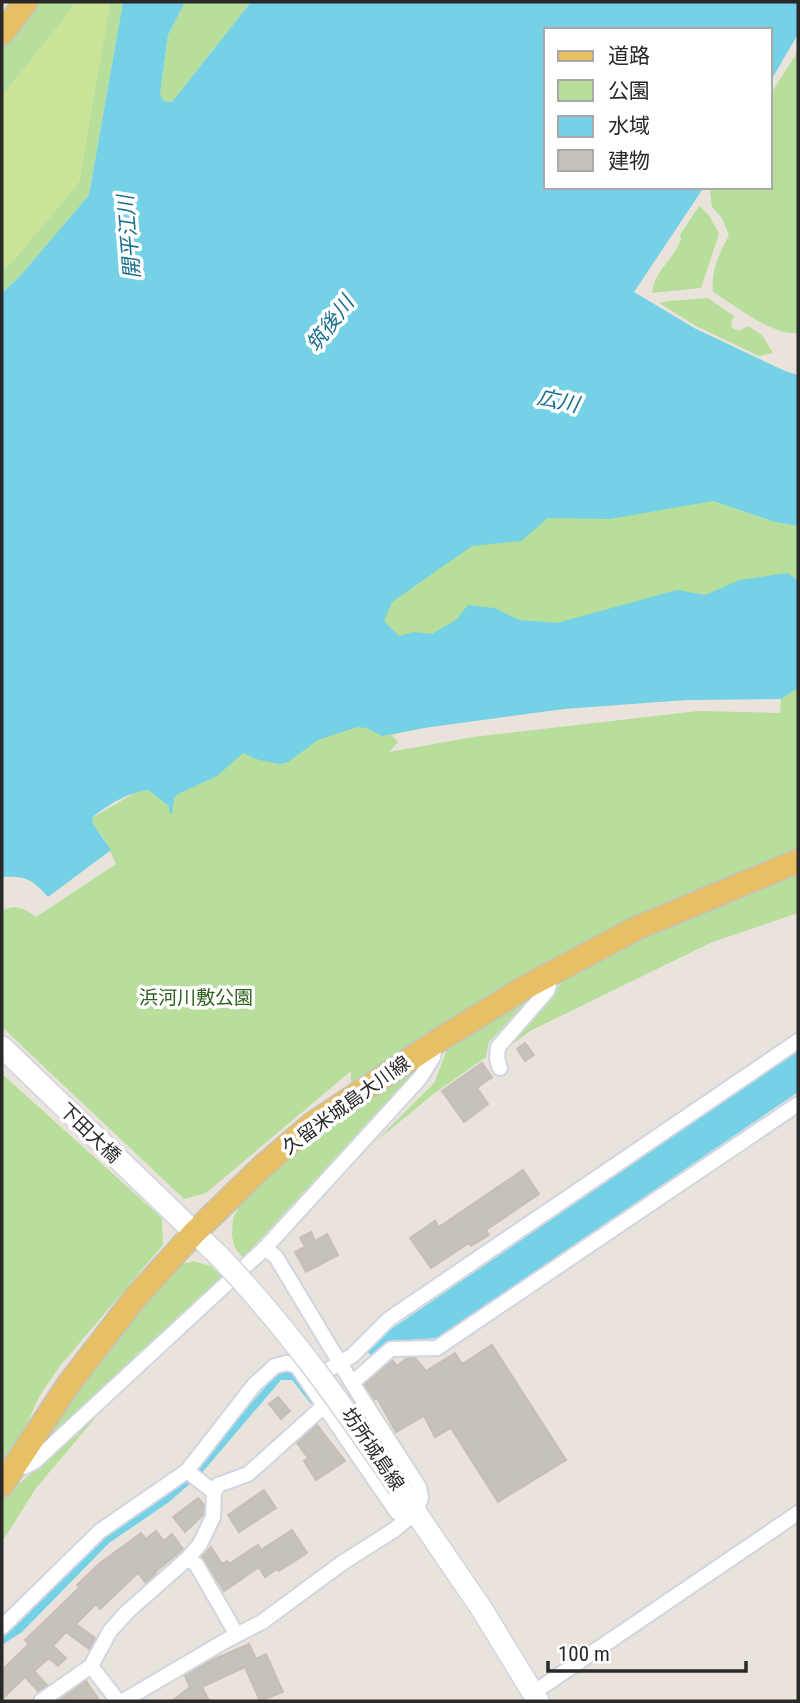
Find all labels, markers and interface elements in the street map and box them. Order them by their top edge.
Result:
legend [544,28,772,189]
text: 道路 [608,44,650,68]
text: 公園 [608,79,650,103]
text: 水域 [608,114,650,138]
text: 建物 [608,149,650,173]
water label: 開平江川 [113,192,145,280]
water label: 筑後川 [301,290,360,356]
water label: 広川 [535,385,583,418]
park label: 浜河川敷公園 [139,986,253,1009]
street label: 久留米城島大川線 [278,1051,414,1159]
street label: 下田大橋 [55,1098,125,1168]
street label: 坊所城島線 [337,1403,409,1495]
scale bar [548,1630,746,1674]
text: 100 m [558,1642,610,1666]

